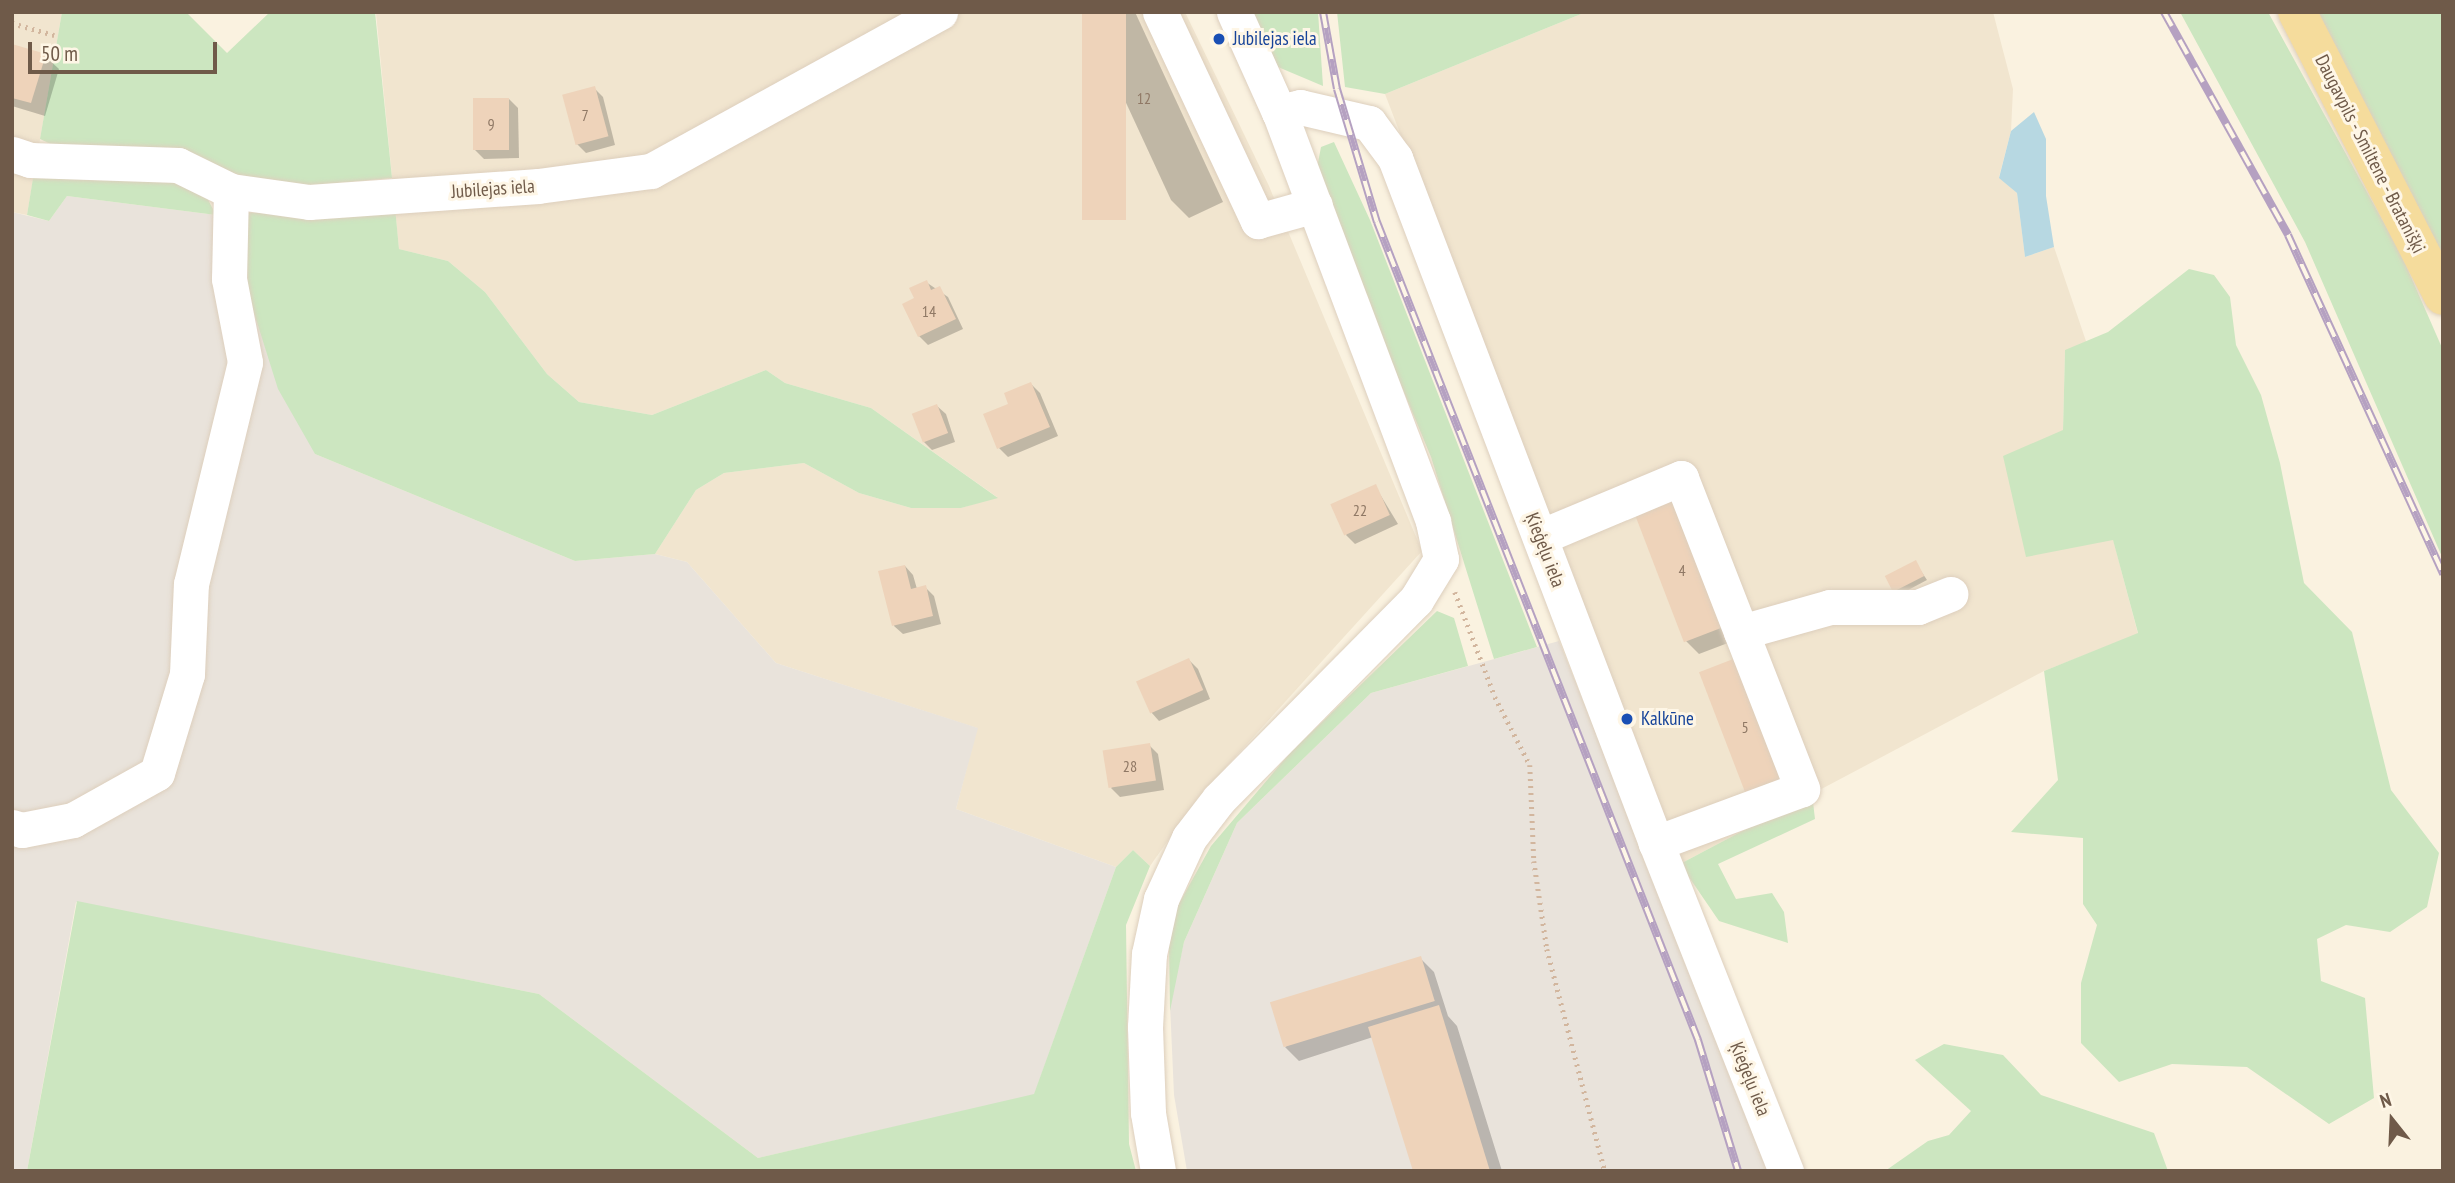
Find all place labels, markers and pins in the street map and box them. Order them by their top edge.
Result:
place label: Jubilejas iela [1233,28,1317,50]
marker: Jubilejas iela [1211,31,1227,47]
place label: Kalkūne [1641,708,1694,730]
marker: Kalkūne [1619,711,1635,727]

